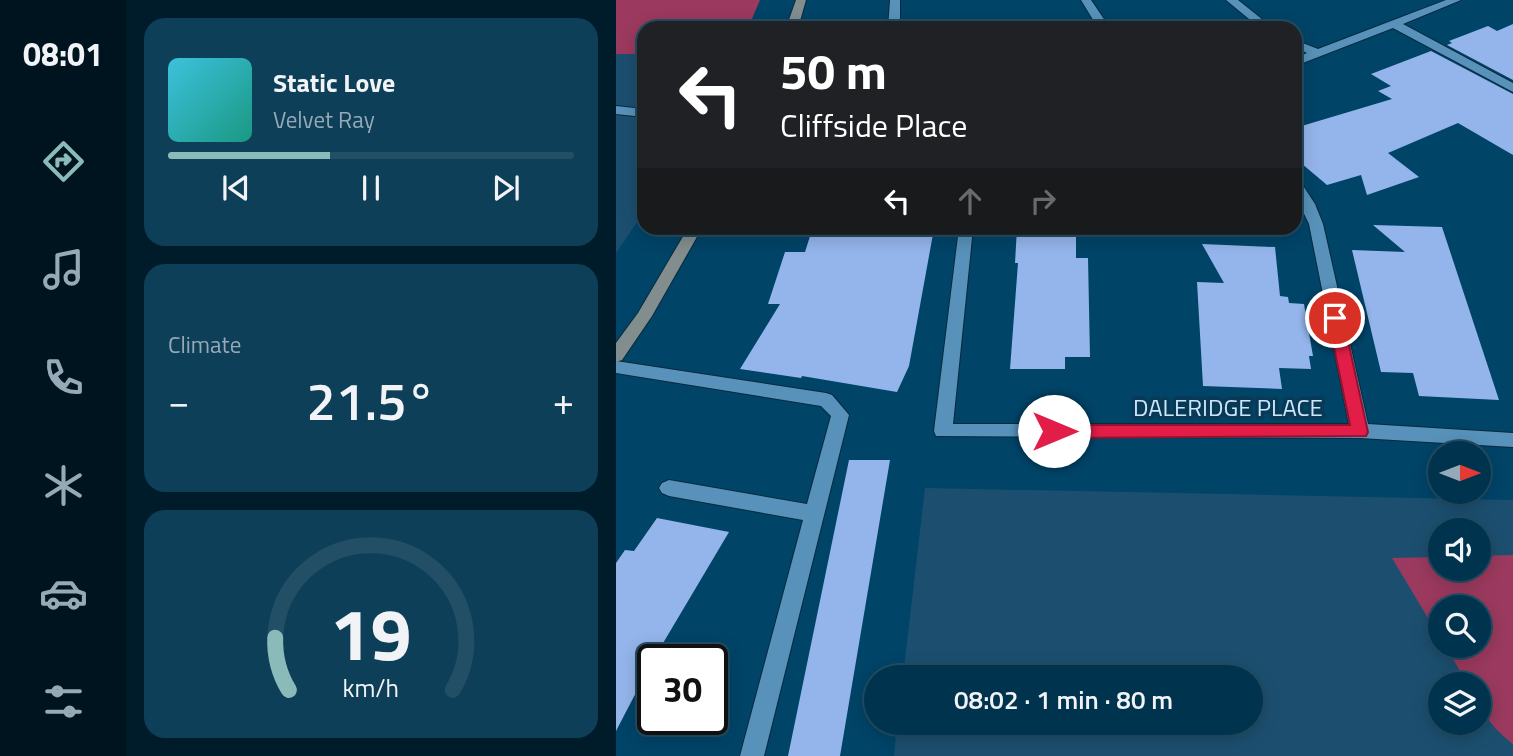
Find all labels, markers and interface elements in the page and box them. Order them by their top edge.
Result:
text: 08:01 [23,30,103,78]
text: 50 m [780,33,887,108]
icon: left [665,49,756,140]
text: Static Love [273,63,395,102]
text: Cliffside Place [780,101,967,149]
text: Velvet Ray [273,102,375,137]
icon: directions [39,137,88,186]
icon: previous [217,169,255,207]
icon: pause [352,169,390,207]
icon: next [487,169,525,207]
icon: left [878,182,916,220]
icon: ahead [951,182,989,220]
icon: right [1024,182,1062,220]
icon: music [39,245,88,294]
pin [1305,288,1365,348]
icon: arrive [1316,299,1354,337]
text: Climate [168,327,241,362]
icon: phone [39,353,88,402]
text: 21.5° [307,361,435,440]
text: − [168,372,189,430]
text: + [553,372,574,430]
street label: DALERIDGE PLACE [1133,389,1323,425]
position arrow [1017,394,1091,468]
north arrow [1428,441,1491,504]
map controls [1428,441,1491,735]
icon: climate [39,461,88,510]
button: sound [1428,518,1491,581]
icon: car [39,569,88,618]
text: 19 [330,578,412,688]
button: search [1428,595,1491,658]
speed limit sign: 30 [637,644,728,735]
text: km/h [343,669,399,707]
button: layers [1428,672,1491,735]
icon: filters [39,677,88,726]
text: 08:02 · 1 min · 80 m [954,680,1173,719]

